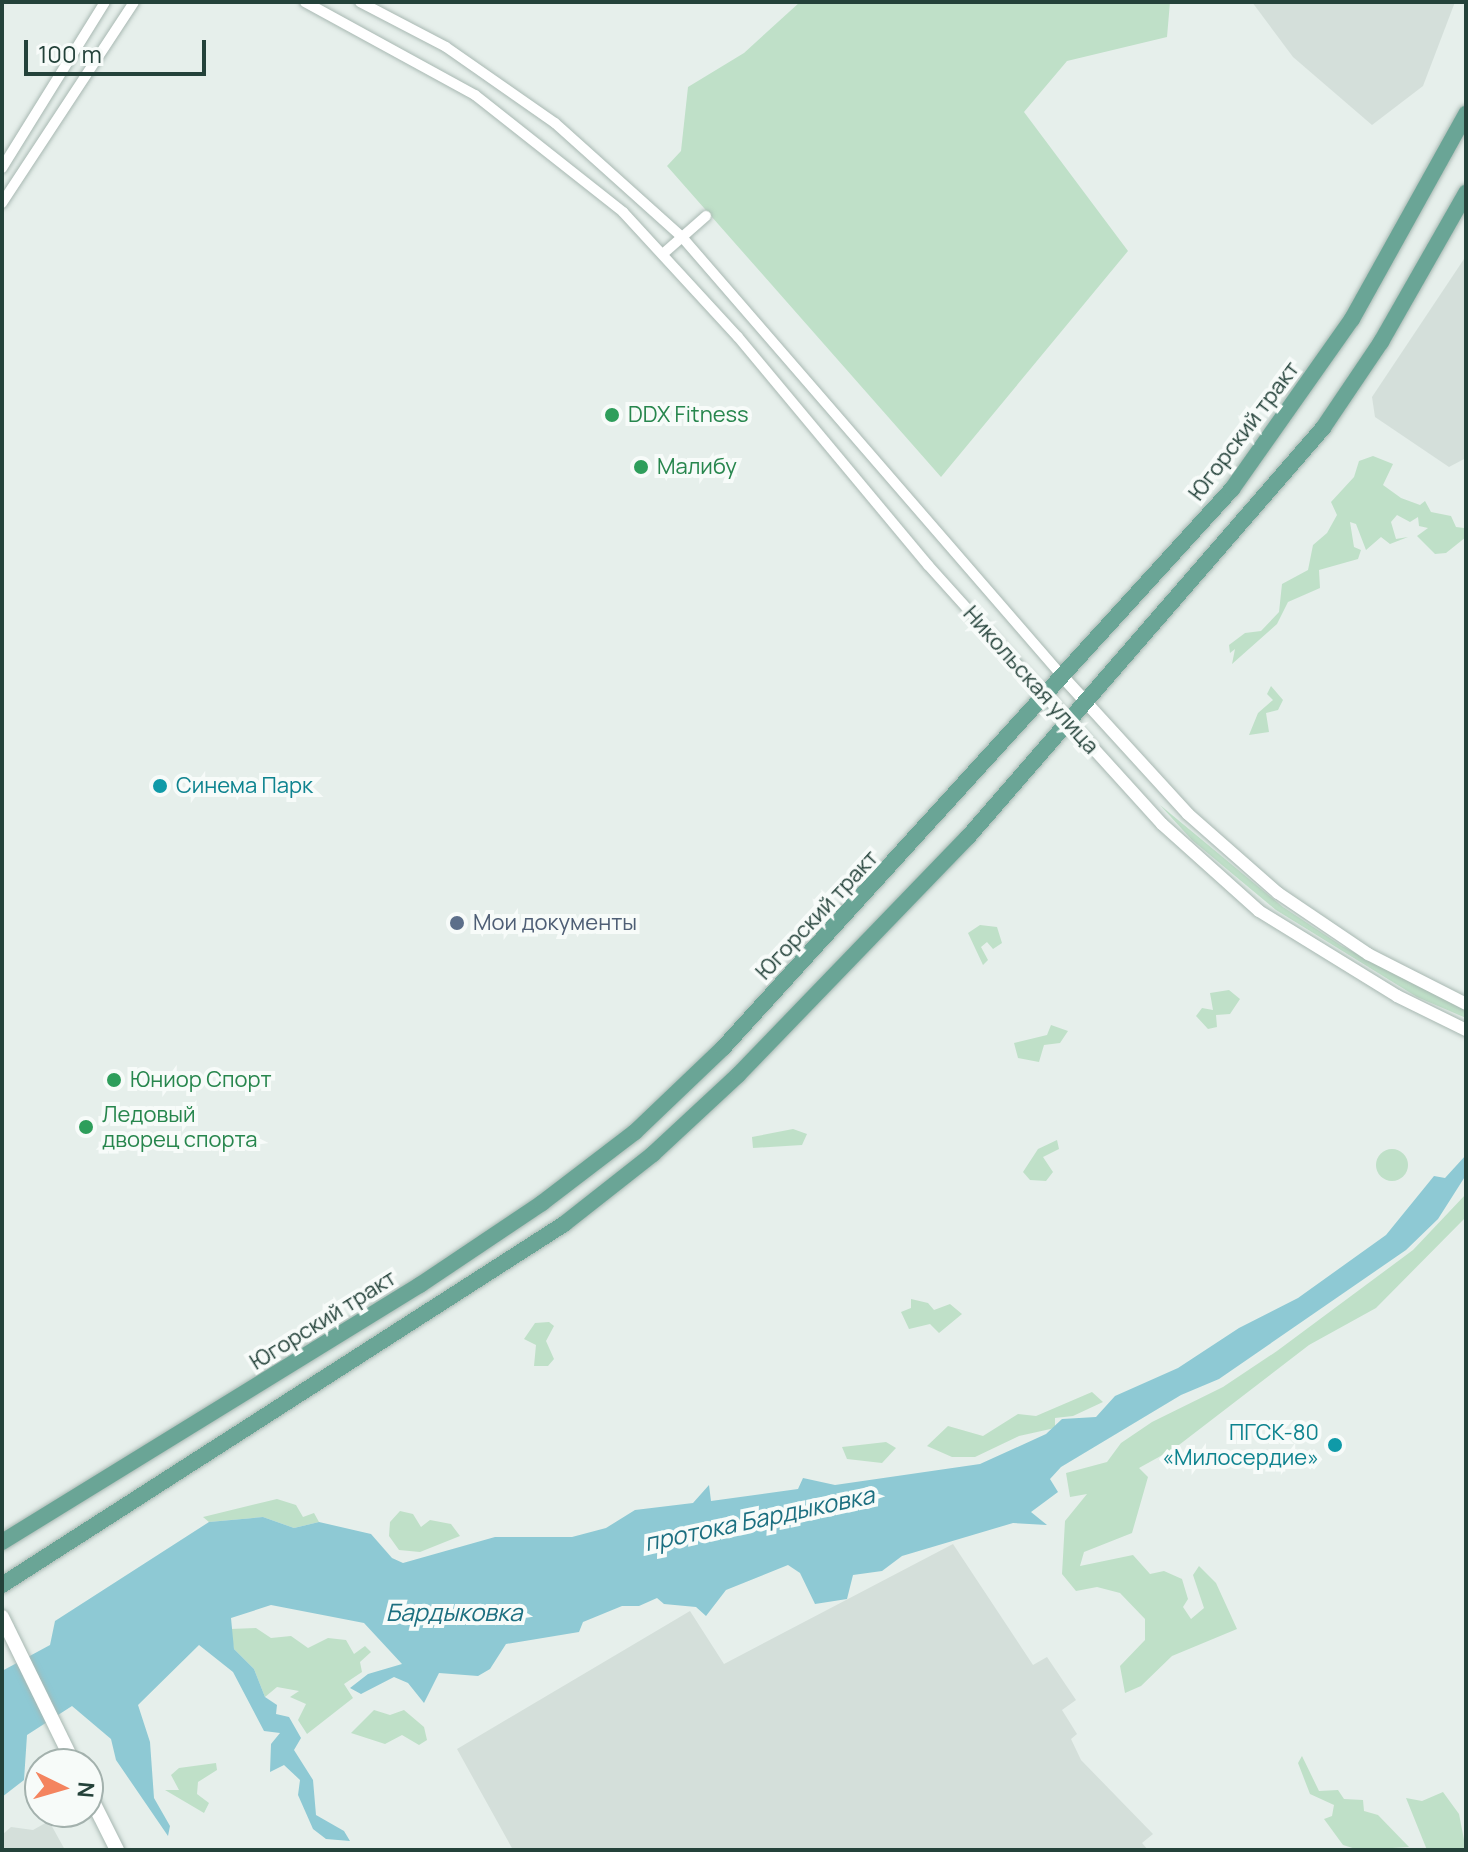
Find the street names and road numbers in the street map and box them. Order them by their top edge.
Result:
street label: Югорский тракт [1183,356,1305,506]
street label: Никольская улица [958,601,1104,759]
street label: Югорский тракт [750,845,884,985]
street label: Югорский тракт [245,1265,401,1375]

